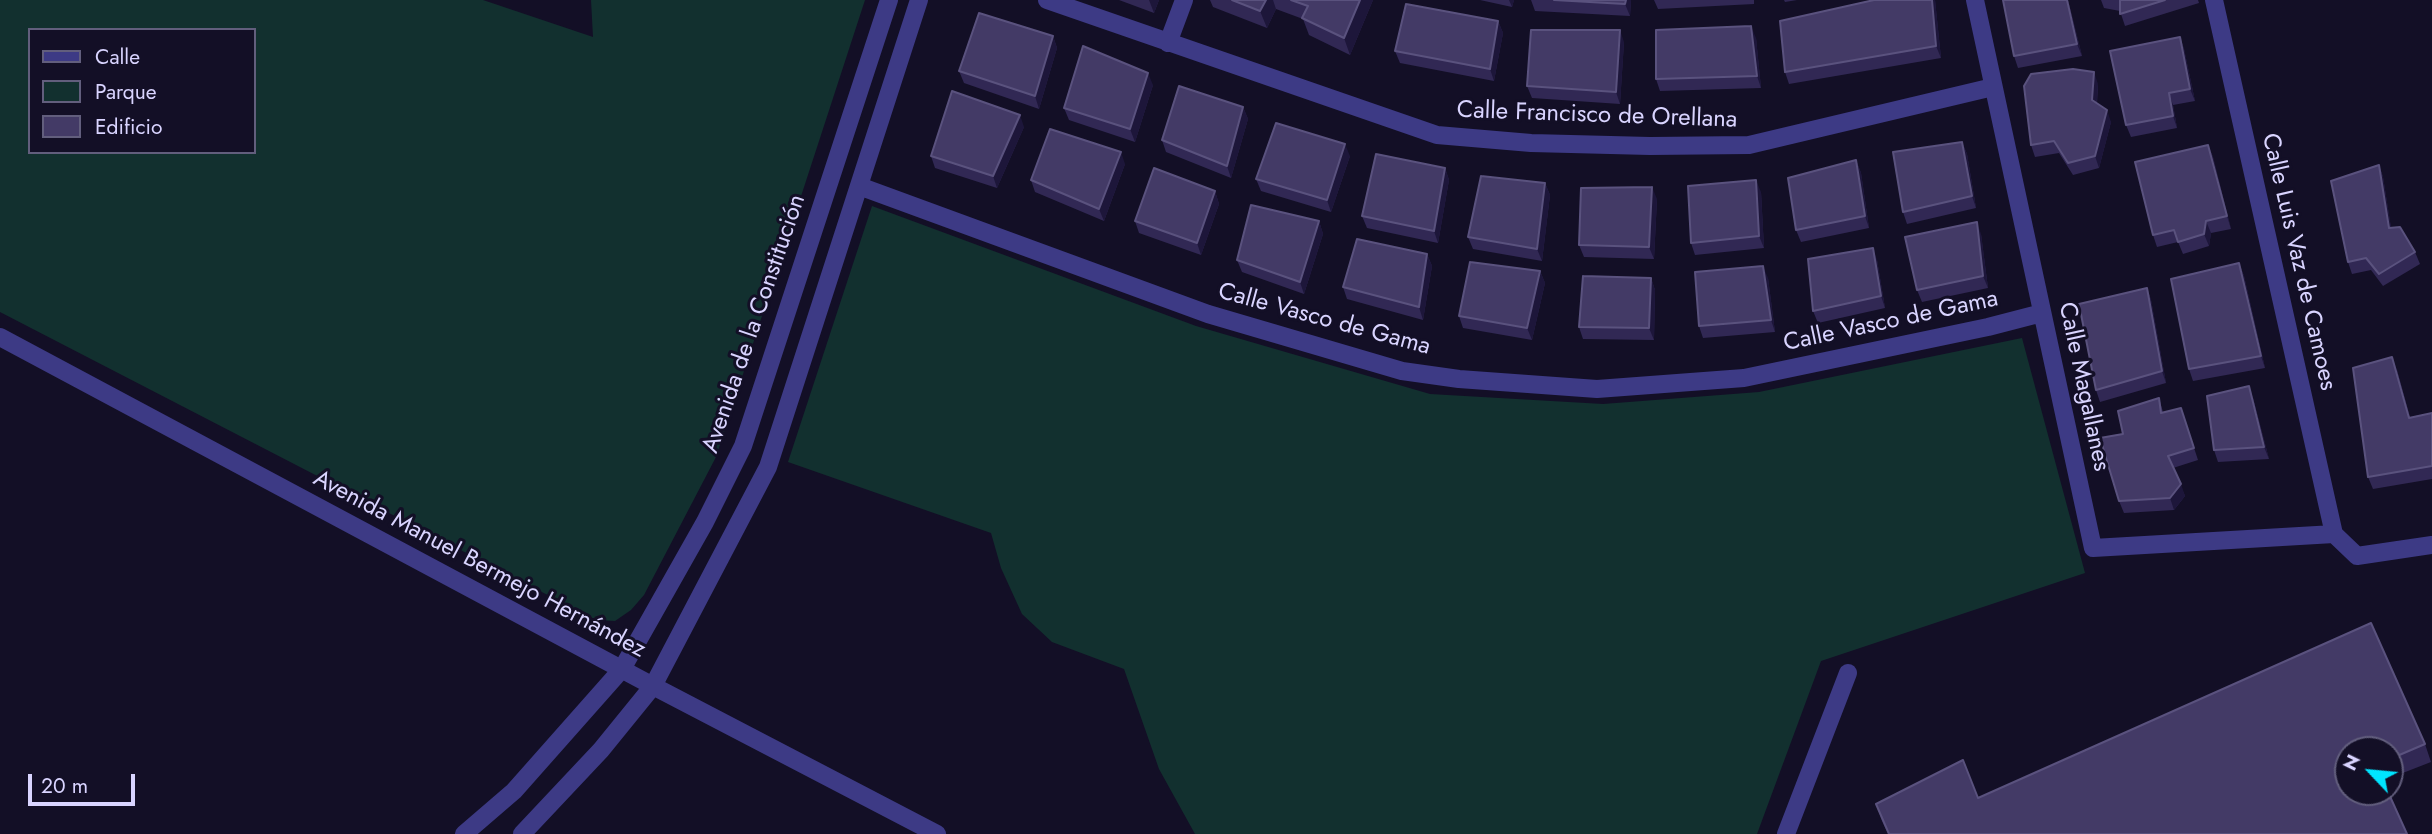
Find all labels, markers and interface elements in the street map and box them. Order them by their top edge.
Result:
legend [28,28,256,154]
text: Calle [95,42,140,72]
text: Parque [95,77,157,107]
street label: Calle Francisco de Orellana [1456,97,1738,135]
text: Edificio [95,112,162,142]
street label: Calle Luis Vaz de Camoes [2254,131,2342,393]
street label: Avenida de la Constitución [697,191,813,457]
street label: Calle Vasco de Gama [1215,278,1433,362]
street label: Calle Vasco de Gama [1781,285,2001,359]
street label: Calle Magallanes [2051,300,2115,474]
street label: Avenida Manuel Bermejo Hernández [308,465,650,665]
north arrow [2334,736,2404,806]
text: N [2336,750,2367,775]
scale bar [32,760,138,804]
text: 20 m [41,771,88,801]

